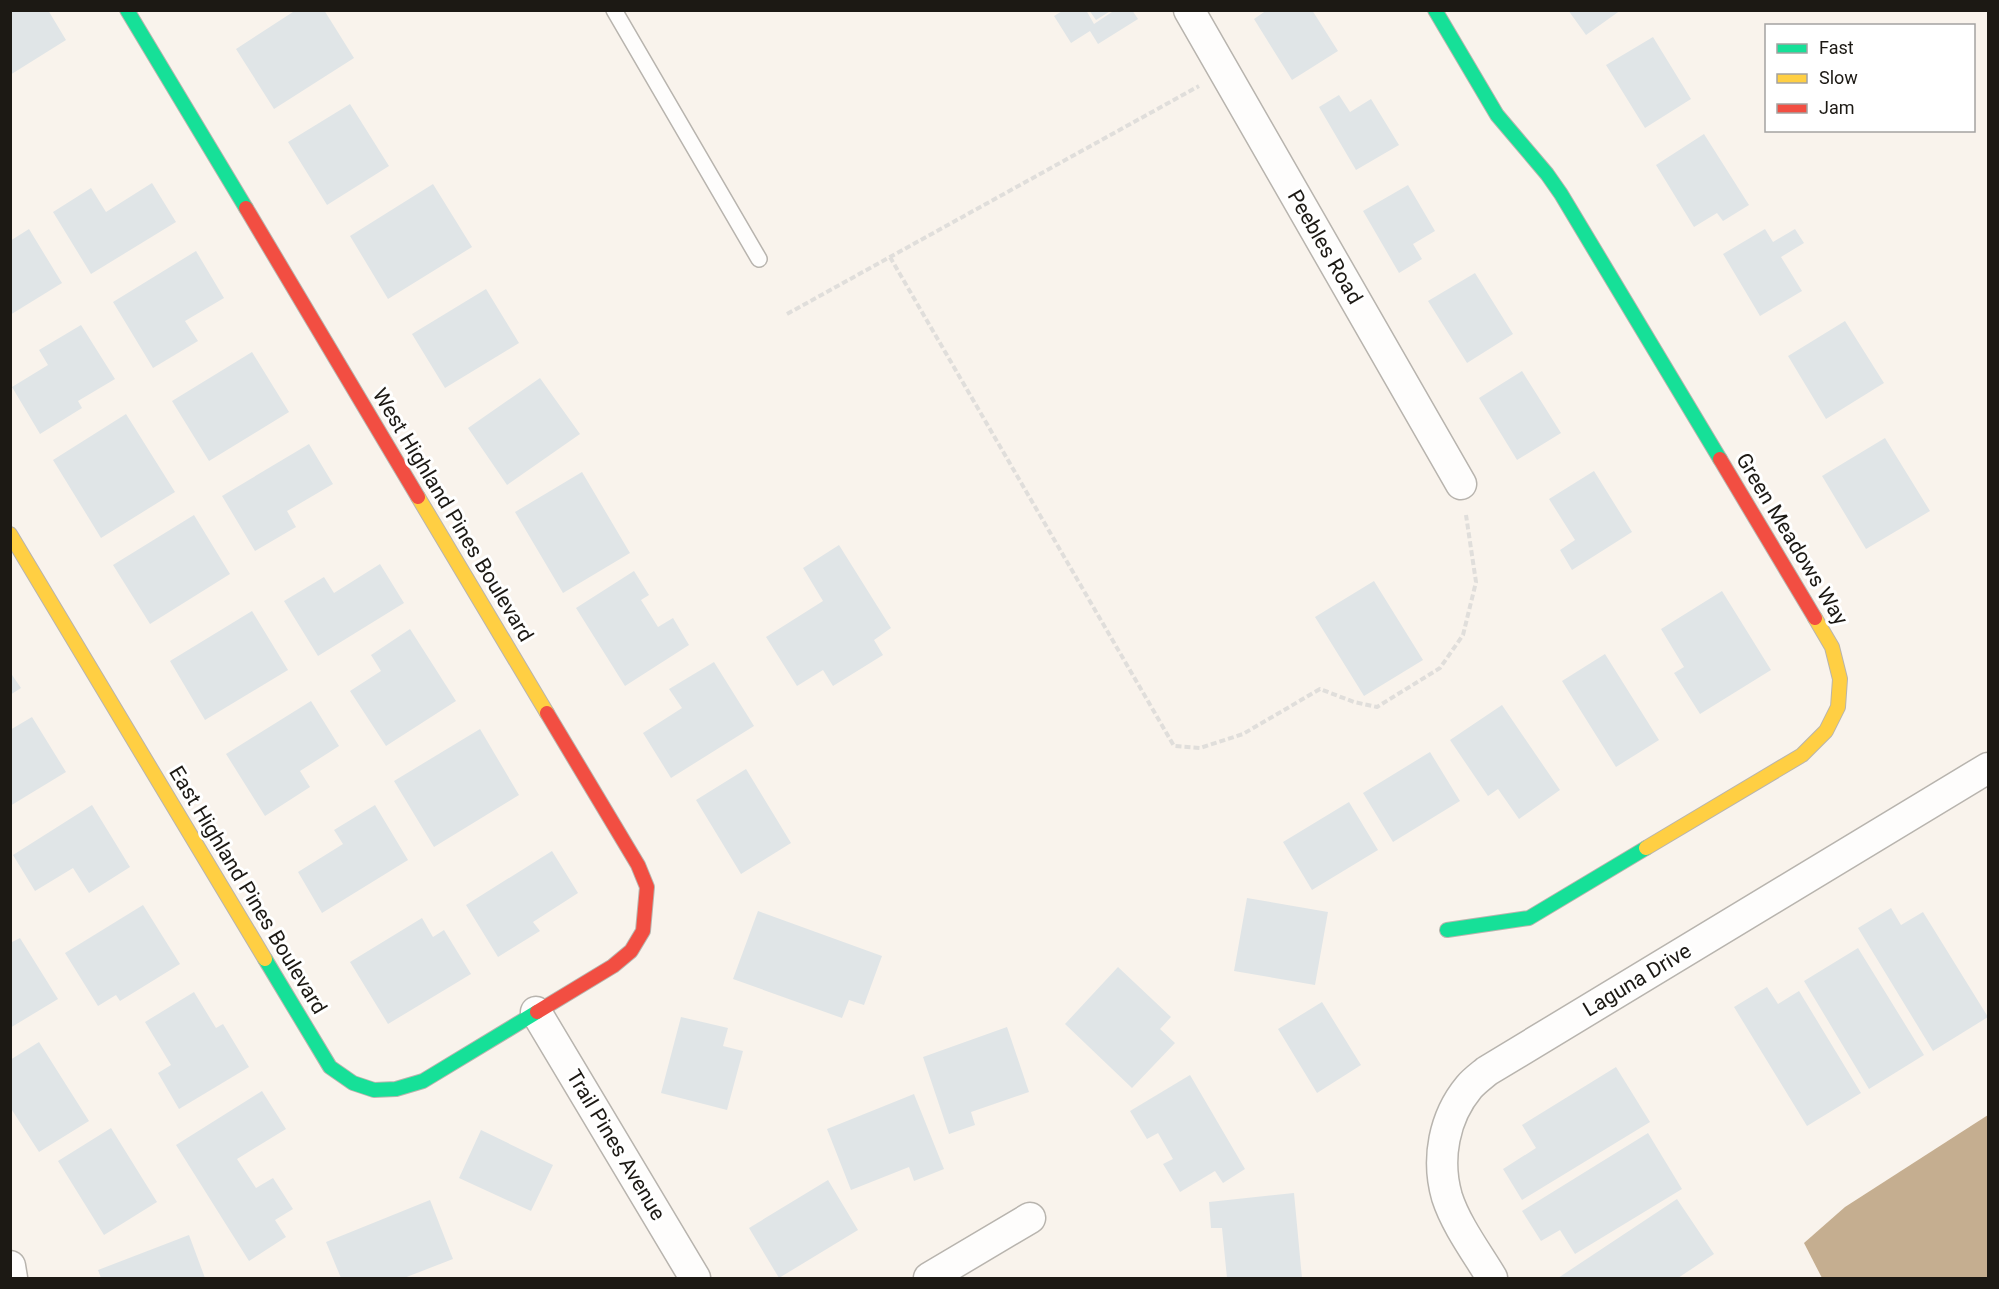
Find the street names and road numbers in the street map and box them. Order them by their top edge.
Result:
street label: Peebles Road [1283,186,1367,308]
street label: West Highland Pines Boulevard [368,384,538,646]
street label: Green Meadows Way [1731,449,1853,629]
street label: East Highland Pines Boulevard [164,762,332,1018]
street label: Laguna Drive [1579,938,1695,1022]
street label: Trail Pines Avenue [562,1065,670,1225]

